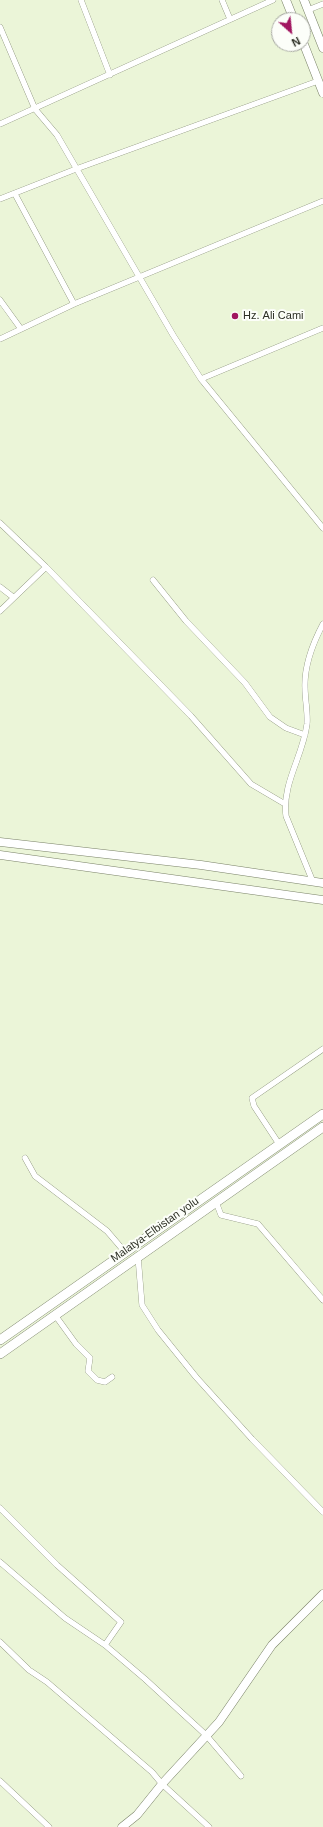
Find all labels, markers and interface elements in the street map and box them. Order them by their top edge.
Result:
north arrow [271,12,311,52]
text: N [290,35,302,49]
place label: Hz. Ali Cami [243,309,304,323]
marker: Hz. Ali Cami [230,311,240,321]
street label: Malatya-Elbistan yolu [108,1195,202,1265]

